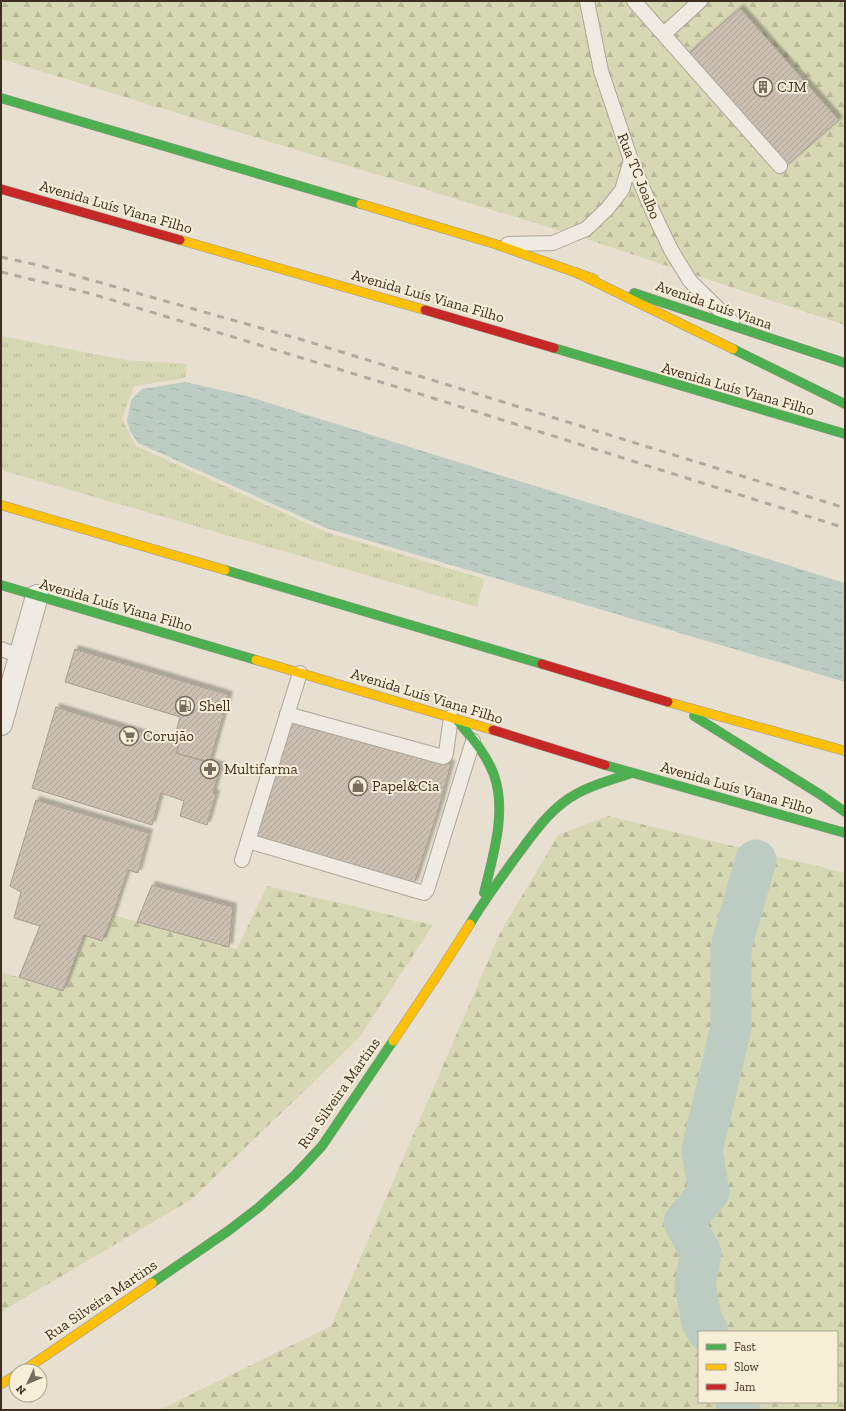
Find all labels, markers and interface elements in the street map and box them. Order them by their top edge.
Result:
building icon: CJM [752,76,774,98]
place label: CJM [777,78,807,96]
street label: Rua TC Joalbo [614,130,665,222]
street label: Avenida Luís Viana Filho [38,177,195,238]
street label: Avenida Luís Viana Filho [350,266,507,327]
street label: Avenida Luís Viana [653,277,775,333]
street label: Avenida Luís Viana Filho [660,359,817,420]
street label: Avenida Luís Viana Filho [38,575,195,636]
street label: Avenida Luís Viana Filho [349,664,505,728]
fuel station icon: Shell [174,695,196,717]
place label: Shell [199,697,230,715]
supermarket icon: Corujão [118,725,140,747]
place label: Corujão [143,727,194,745]
pharmacy icon: Multifarma [199,758,221,780]
street label: Avenida Luís Viana Filho [659,758,816,819]
place label: Multifarma [224,760,298,778]
shop icon: Papel&Cia [347,775,369,797]
place label: Papel&Cia [372,777,439,795]
street label: Rua Silveira Martins [294,1034,384,1152]
street label: Rua Silveira Martins [41,1256,161,1344]
legend [698,1331,838,1403]
text: Fast [734,1340,757,1354]
text: Slow [734,1360,760,1374]
north arrow [8,1363,48,1403]
text: Jam [734,1380,756,1394]
text: N [13,1382,29,1397]

